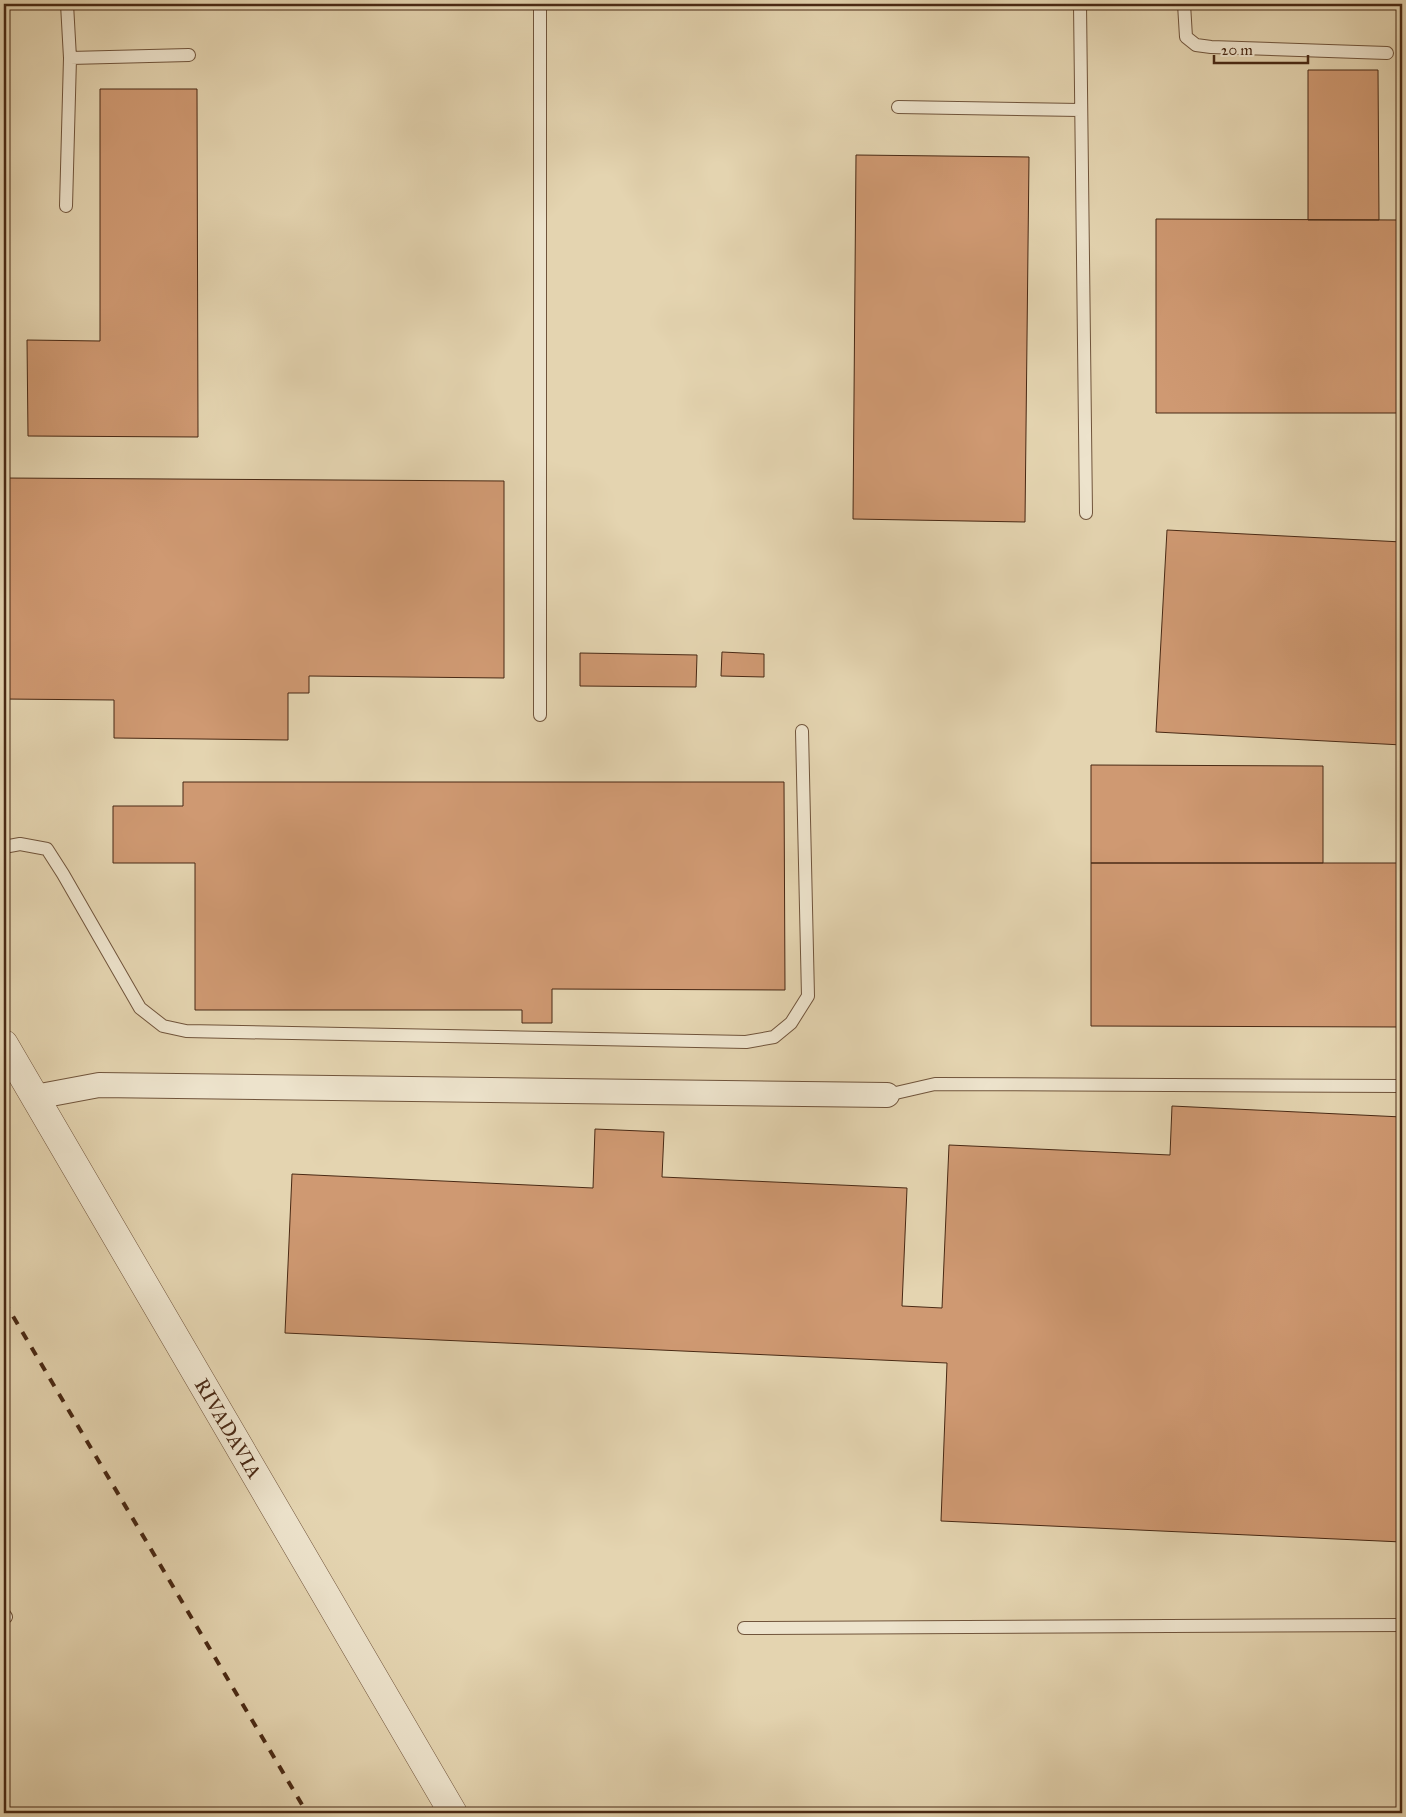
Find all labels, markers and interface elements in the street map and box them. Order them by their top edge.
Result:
scale bar [1214,32,1307,64]
text: 20 m [1221,41,1253,59]
street label: RIVADAVIA [190,1374,267,1483]

